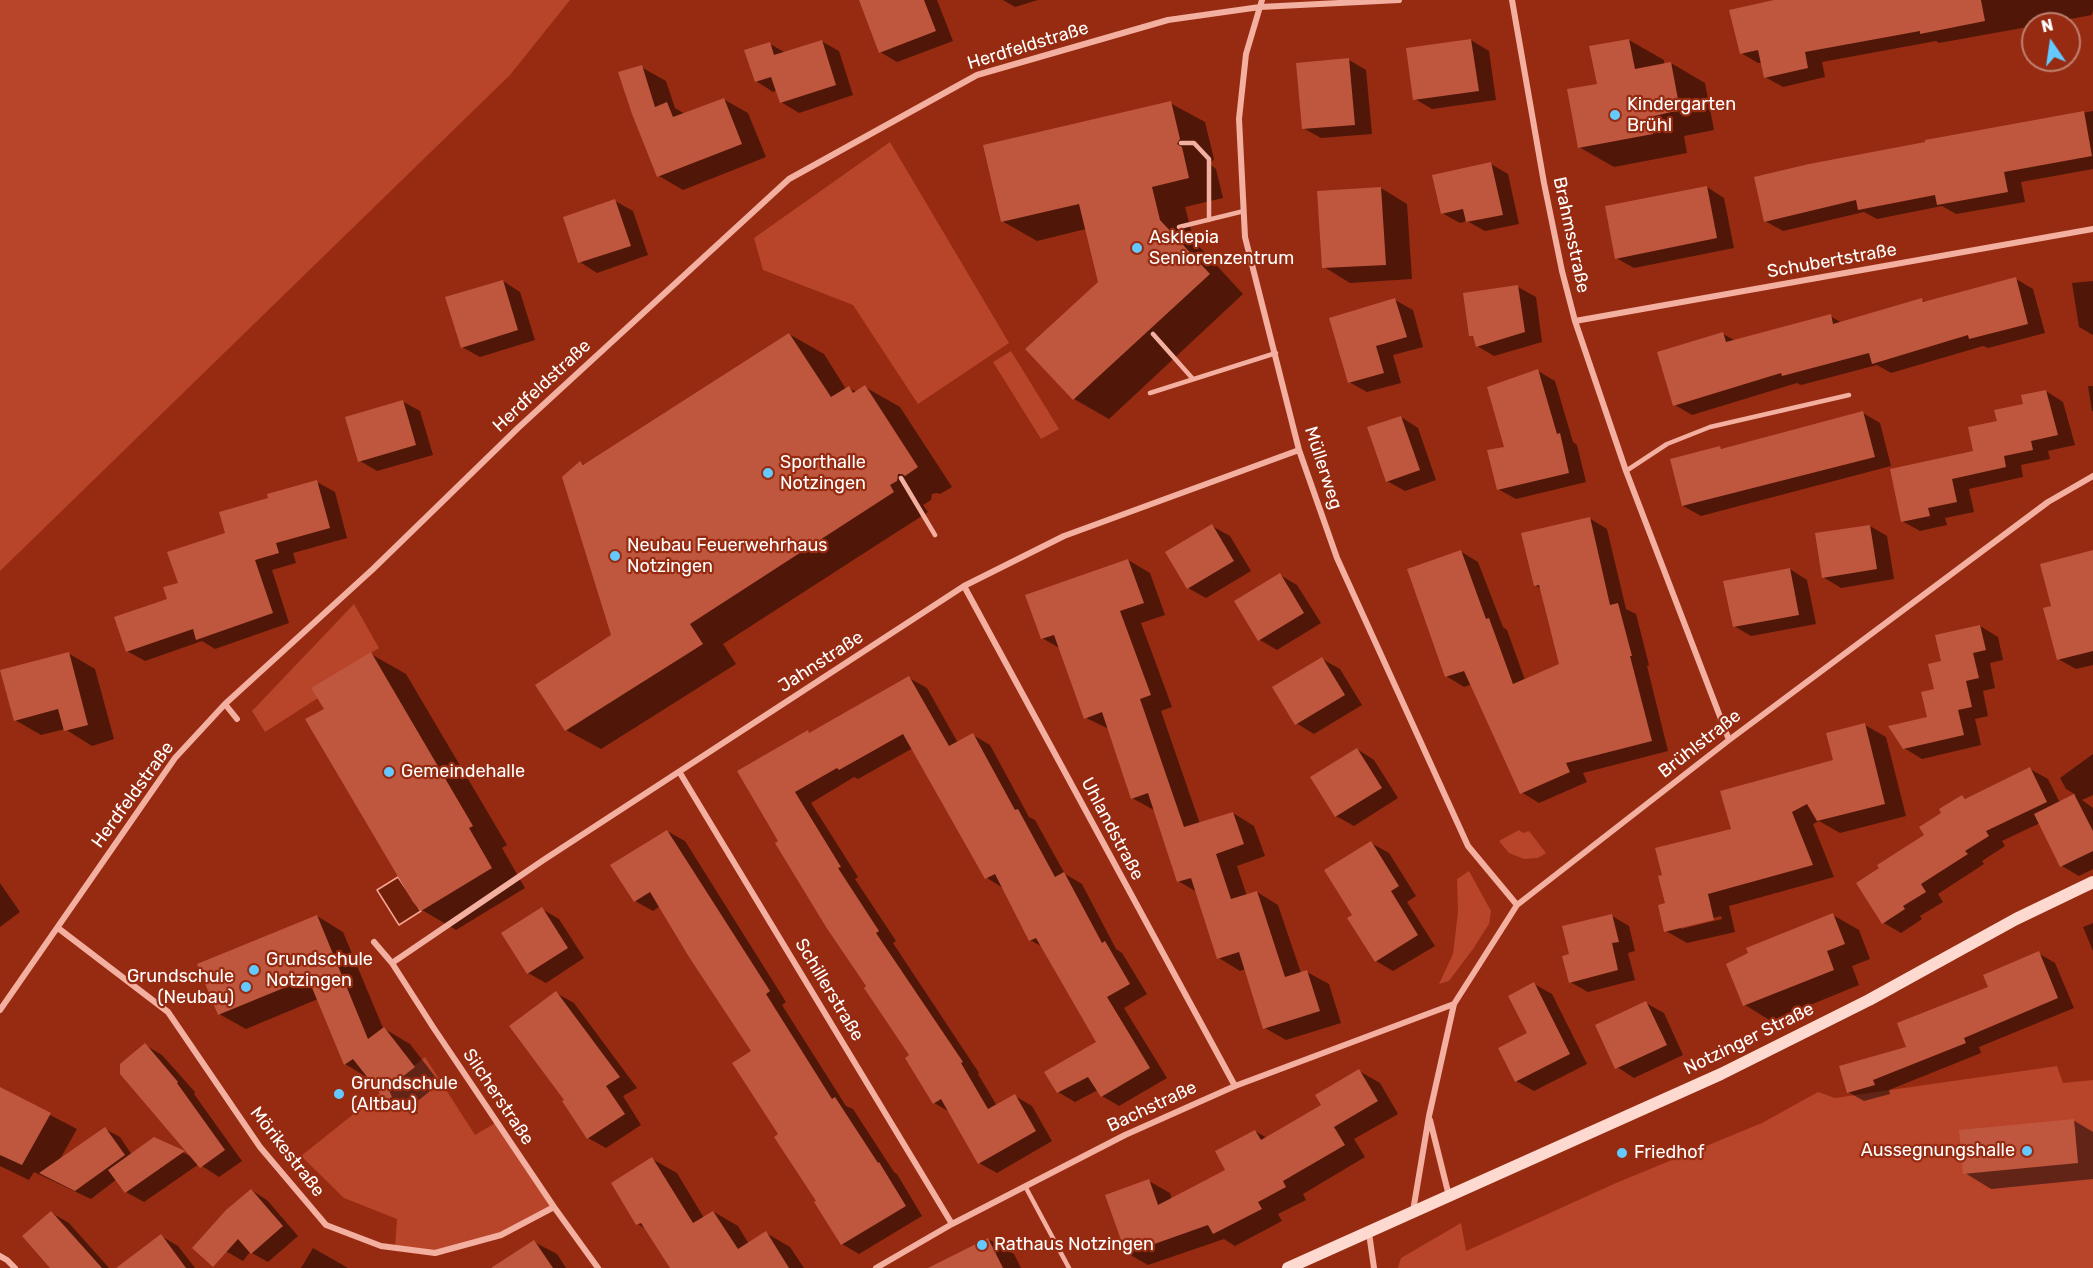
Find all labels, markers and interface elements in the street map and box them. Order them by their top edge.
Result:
north arrow [2021,12,2081,72]
text: N [2040,15,2055,36]
street label: Herdfeldstraße [965,17,1091,75]
place label: Kindergarten Brühl [1627,94,1736,136]
marker: Kindergarten Brühl [1608,108,1622,122]
street label: Brahmsstraße [1548,175,1594,295]
place label: Asklepia Seniorenzentrum [1149,227,1294,270]
street label: Schubertstraße [1766,239,1898,283]
marker: Asklepia Seniorenzentrum [1130,241,1144,255]
street label: Herdfeldstraße [489,335,595,437]
street label: Müllerweg [1299,424,1347,512]
place label: Sporthalle Notzingen [780,452,866,494]
marker: Sporthalle Notzingen [761,466,775,480]
place label: Neubau Feuerwehrhaus Notzingen [627,535,827,578]
marker: Neubau Feuerwehrhaus Notzingen [608,549,622,563]
street label: Jahnstraße [775,627,867,697]
street label: Brühlstraße [1655,705,1745,783]
street label: Herdfeldstraße [87,738,179,852]
place label: Gemeindehalle [401,761,525,783]
marker: Gemeindehalle [382,765,396,779]
street label: Uhlandstraße [1076,774,1148,884]
street label: Schillerstraße [790,935,868,1045]
place label: Grundschule Notzingen [266,949,373,992]
marker: Grundschule Notzingen [247,963,261,977]
place label: Grundschule (Neubau) [127,966,234,1008]
marker: Grundschule (Neubau) [239,980,253,994]
street label: Notzinger Straße [1681,998,1817,1080]
street label: Silcherstraße [458,1045,538,1149]
place label: Grundschule (Altbau) [351,1073,458,1116]
street label: Bachstraße [1104,1077,1200,1137]
marker: Grundschule (Altbau) [332,1087,346,1101]
street label: Mörikestraße [245,1103,329,1201]
place label: Aussegnungshalle [1861,1140,2015,1162]
place label: Friedhof [1634,1142,1704,1164]
marker: Aussegnungshalle [2020,1144,2034,1158]
marker: Friedhof [1615,1146,1629,1160]
place label: Rathaus Notzingen [994,1234,1154,1256]
marker: Rathaus Notzingen [975,1238,989,1252]

